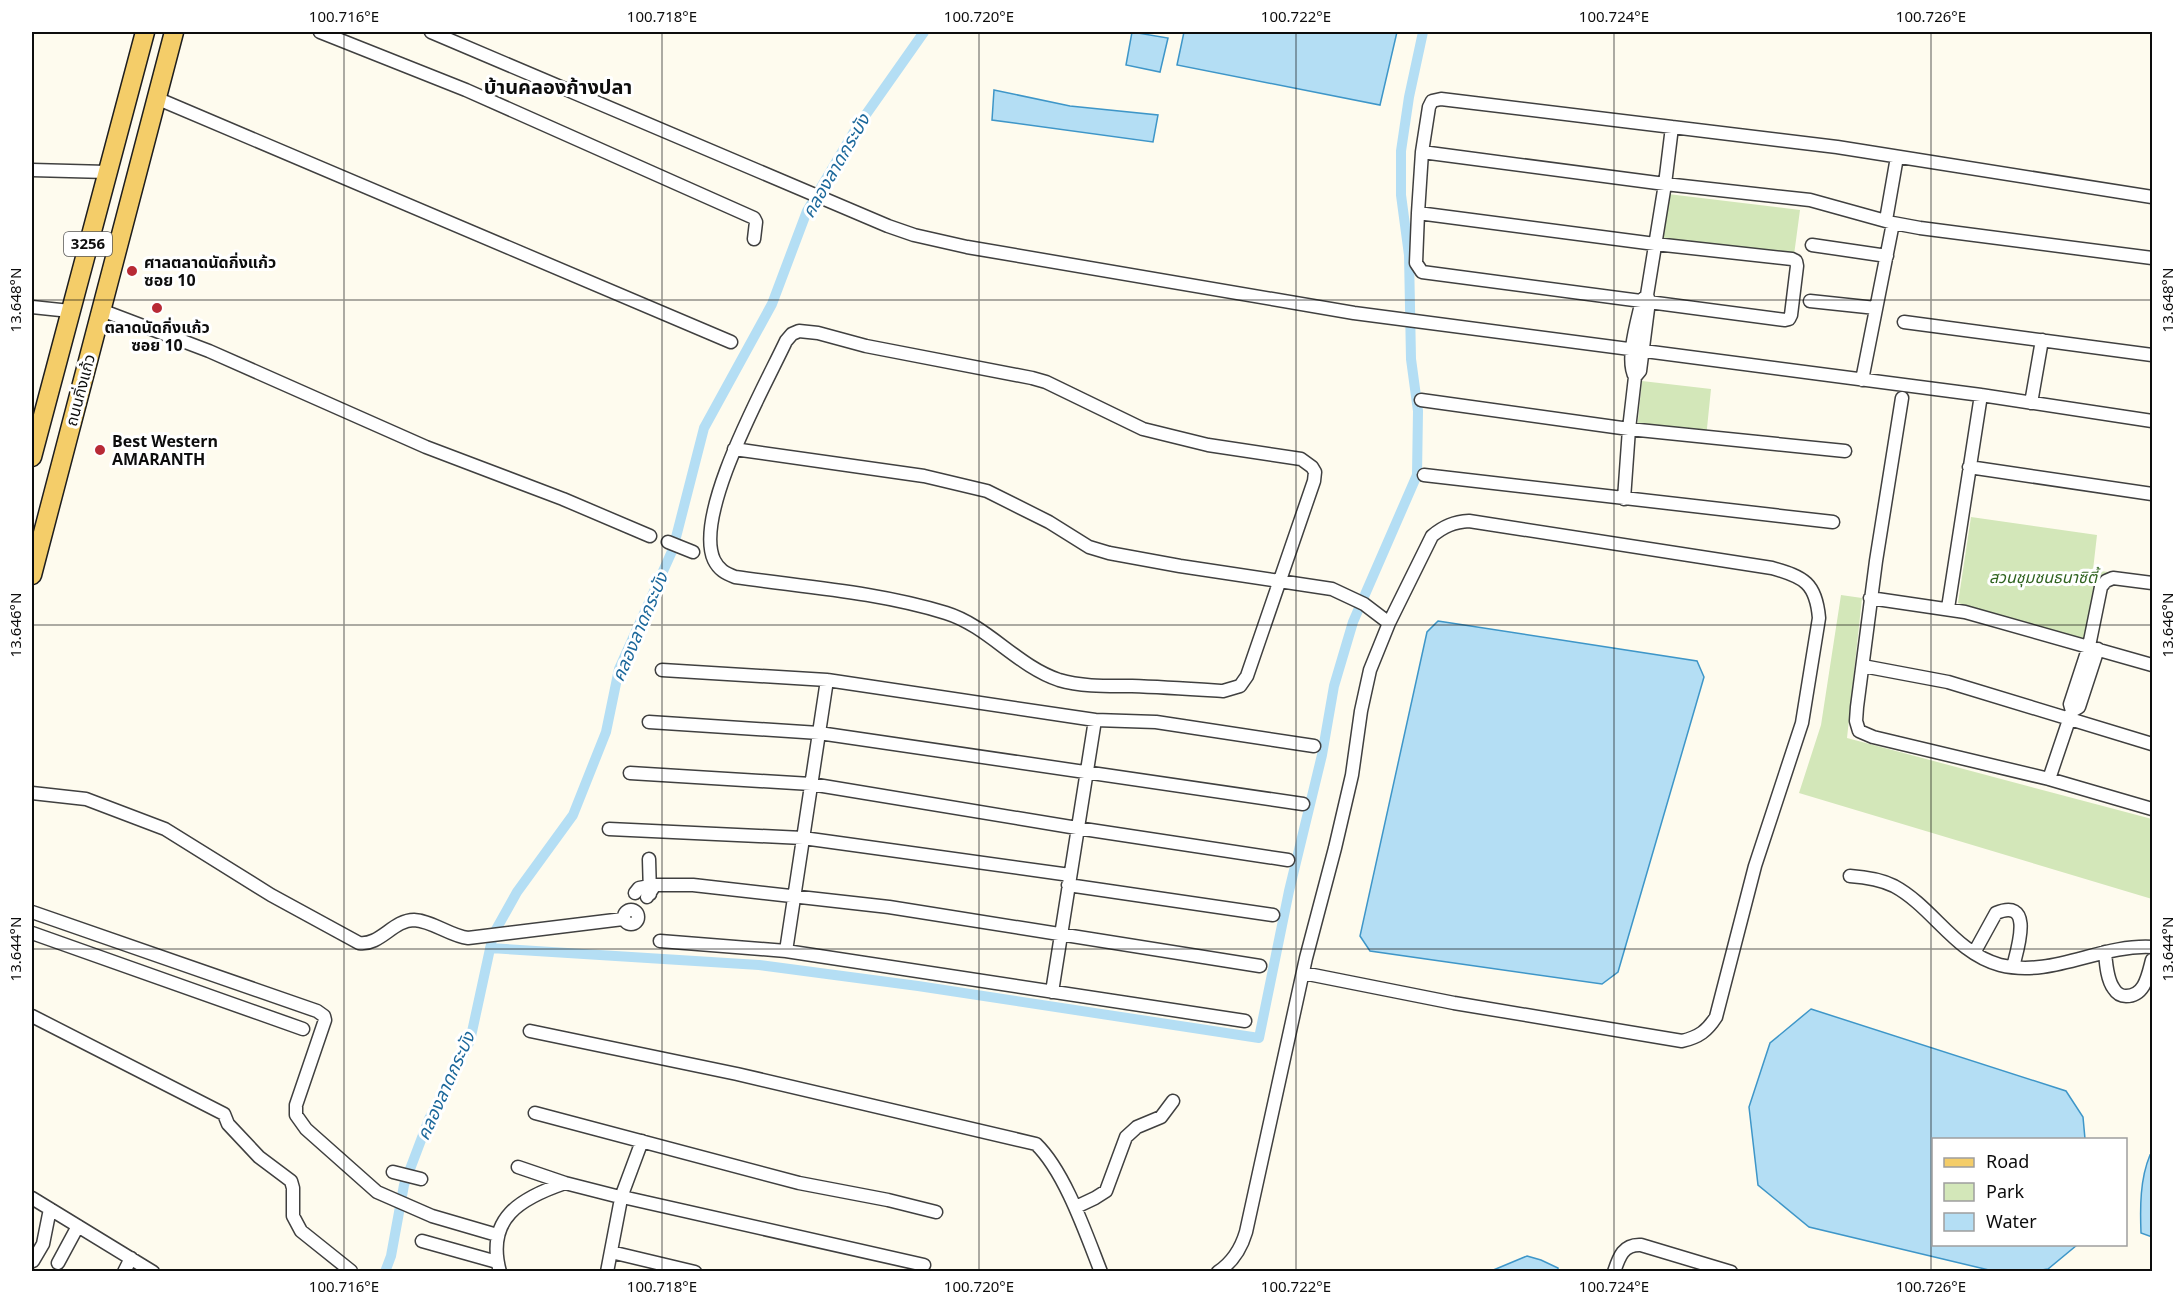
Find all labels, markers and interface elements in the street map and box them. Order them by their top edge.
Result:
text: 100.716°E [309,6,379,29]
text: 100.718°E [627,6,697,29]
text: 100.720°E [944,6,1014,29]
text: 100.722°E [1261,6,1331,29]
text: 100.724°E [1579,6,1649,29]
text: 100.726°E [1896,6,1966,29]
district label: บ้านคลองก้างปลา [484,73,632,103]
water label: คลองลาดกระบัง [796,108,878,223]
road number: 3256 [64,232,112,256]
place label: ศาลตลาดนัดกิ่งแก้ว ซอย 10 [144,251,276,293]
marker: ศาลตลาดนัดกิ่งแก้ว ซอย 10 [125,264,139,278]
text: 13.648°N [5,268,28,332]
text: 13.648°N [2157,268,2180,332]
marker: ตลาดนัดกิ่งแก้ว ซอย 10 [150,301,164,315]
place label: ตลาดนัดกิ่งแก้ว ซอย 10 [104,316,210,358]
street label: ถนนกิ่งแก้ว [60,351,102,429]
place label: Best Western AMARANTH [112,430,218,472]
marker: Best Western AMARANTH [93,443,107,457]
park label: สวนชุมชนธนาซิตี้ [1989,566,2101,590]
water label: คลองลาดกระบัง [605,567,676,686]
text: 13.646°N [5,593,28,657]
text: 13.646°N [2157,593,2180,657]
text: 13.644°N [5,917,28,981]
text: 13.644°N [2157,917,2180,981]
water label: คลองลาดกระบัง [410,1026,483,1145]
legend [1932,1138,2127,1246]
text: Road [1986,1149,2029,1176]
text: Park [1986,1179,2024,1206]
text: Water [1986,1209,2037,1236]
text: 100.716°E [309,1276,379,1299]
text: 100.718°E [627,1276,697,1299]
text: 100.720°E [944,1276,1014,1299]
text: 100.722°E [1261,1276,1331,1299]
text: 100.724°E [1579,1276,1649,1299]
text: 100.726°E [1896,1276,1966,1299]

